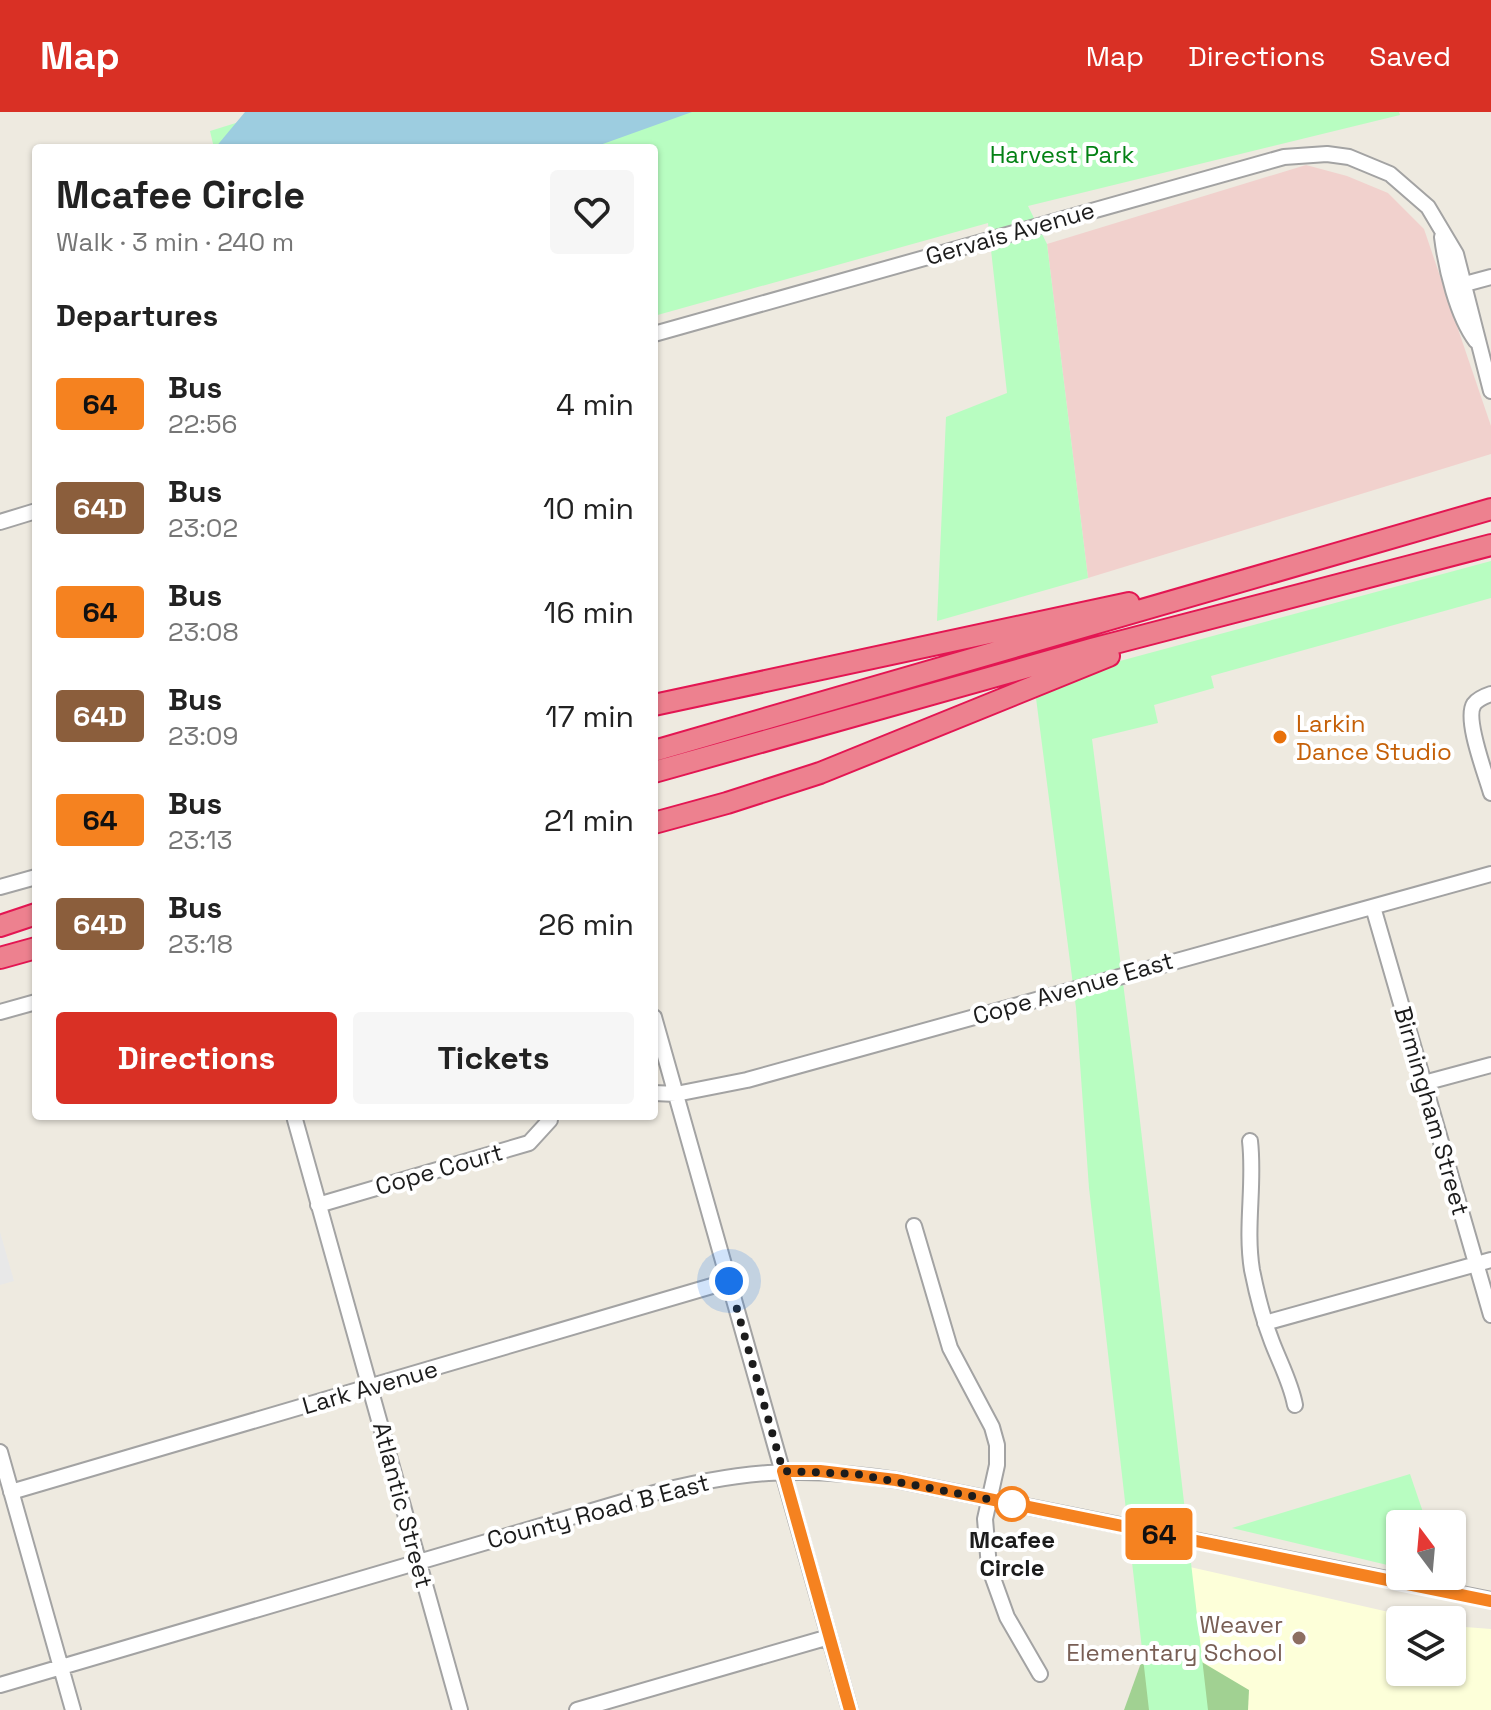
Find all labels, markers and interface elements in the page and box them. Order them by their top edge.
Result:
text: Map [40,32,120,80]
text: Map [1086,38,1144,74]
text: Directions [1188,38,1325,74]
text: Saved [1369,38,1451,74]
park label: Harvest Park [990,139,1134,170]
button: heart [550,170,634,254]
text: Mcafee Circle [56,171,305,219]
street label: Gervais Avenue [922,194,1098,272]
text: Walk · 3 min · 240 m [56,225,294,259]
text: Departures [56,296,218,335]
text: Bus [168,368,222,407]
text: 4 min [556,385,634,424]
text: 64 [82,386,118,422]
text: 22:56 [168,407,237,441]
text: Bus [168,472,222,511]
text: 10 min [543,489,634,528]
text: 64D [73,490,127,526]
text: 23:02 [168,511,238,545]
text: Bus [168,576,222,615]
text: 16 min [544,593,634,632]
text: 64 [82,594,118,630]
text: 23:08 [168,615,239,649]
text: Bus [168,680,222,719]
text: 17 min [545,697,634,736]
text: 64D [73,698,127,734]
place label: Larkin Dance Studio [1296,708,1452,767]
text: 23:09 [168,719,238,753]
marker: Larkin Dance Studio [1271,728,1289,746]
text: Bus [168,784,222,823]
text: 21 min [544,801,634,840]
text: 64 [82,802,118,838]
text: 23:13 [168,823,232,857]
text: Bus [168,888,222,927]
text: 26 min [538,905,634,944]
text: 64D [73,906,127,942]
text: 23:18 [168,927,233,961]
street label: Cope Avenue East [969,945,1177,1031]
street label: Birmingham Street [1387,1003,1477,1219]
button: Directions [56,1012,337,1104]
button: Tickets [353,1012,634,1104]
street label: Cope Court [372,1136,506,1202]
your location [709,1261,749,1301]
street label: Lark Avenue [299,1353,441,1421]
street label: Atlantic Street [366,1419,440,1591]
street label: County Road B East [483,1466,713,1556]
marker: Mcafee Circle [995,1487,1029,1521]
line badge: 64 [1123,1508,1195,1560]
north arrow [1386,1510,1466,1590]
map controls [1386,1510,1466,1686]
text: 64 [1141,1516,1177,1552]
place label: Mcafee Circle [969,1524,1055,1583]
button: layers [1386,1606,1466,1686]
place label: Weaver Elementary School [1066,1609,1283,1668]
marker: Weaver Elementary School [1290,1629,1308,1647]

